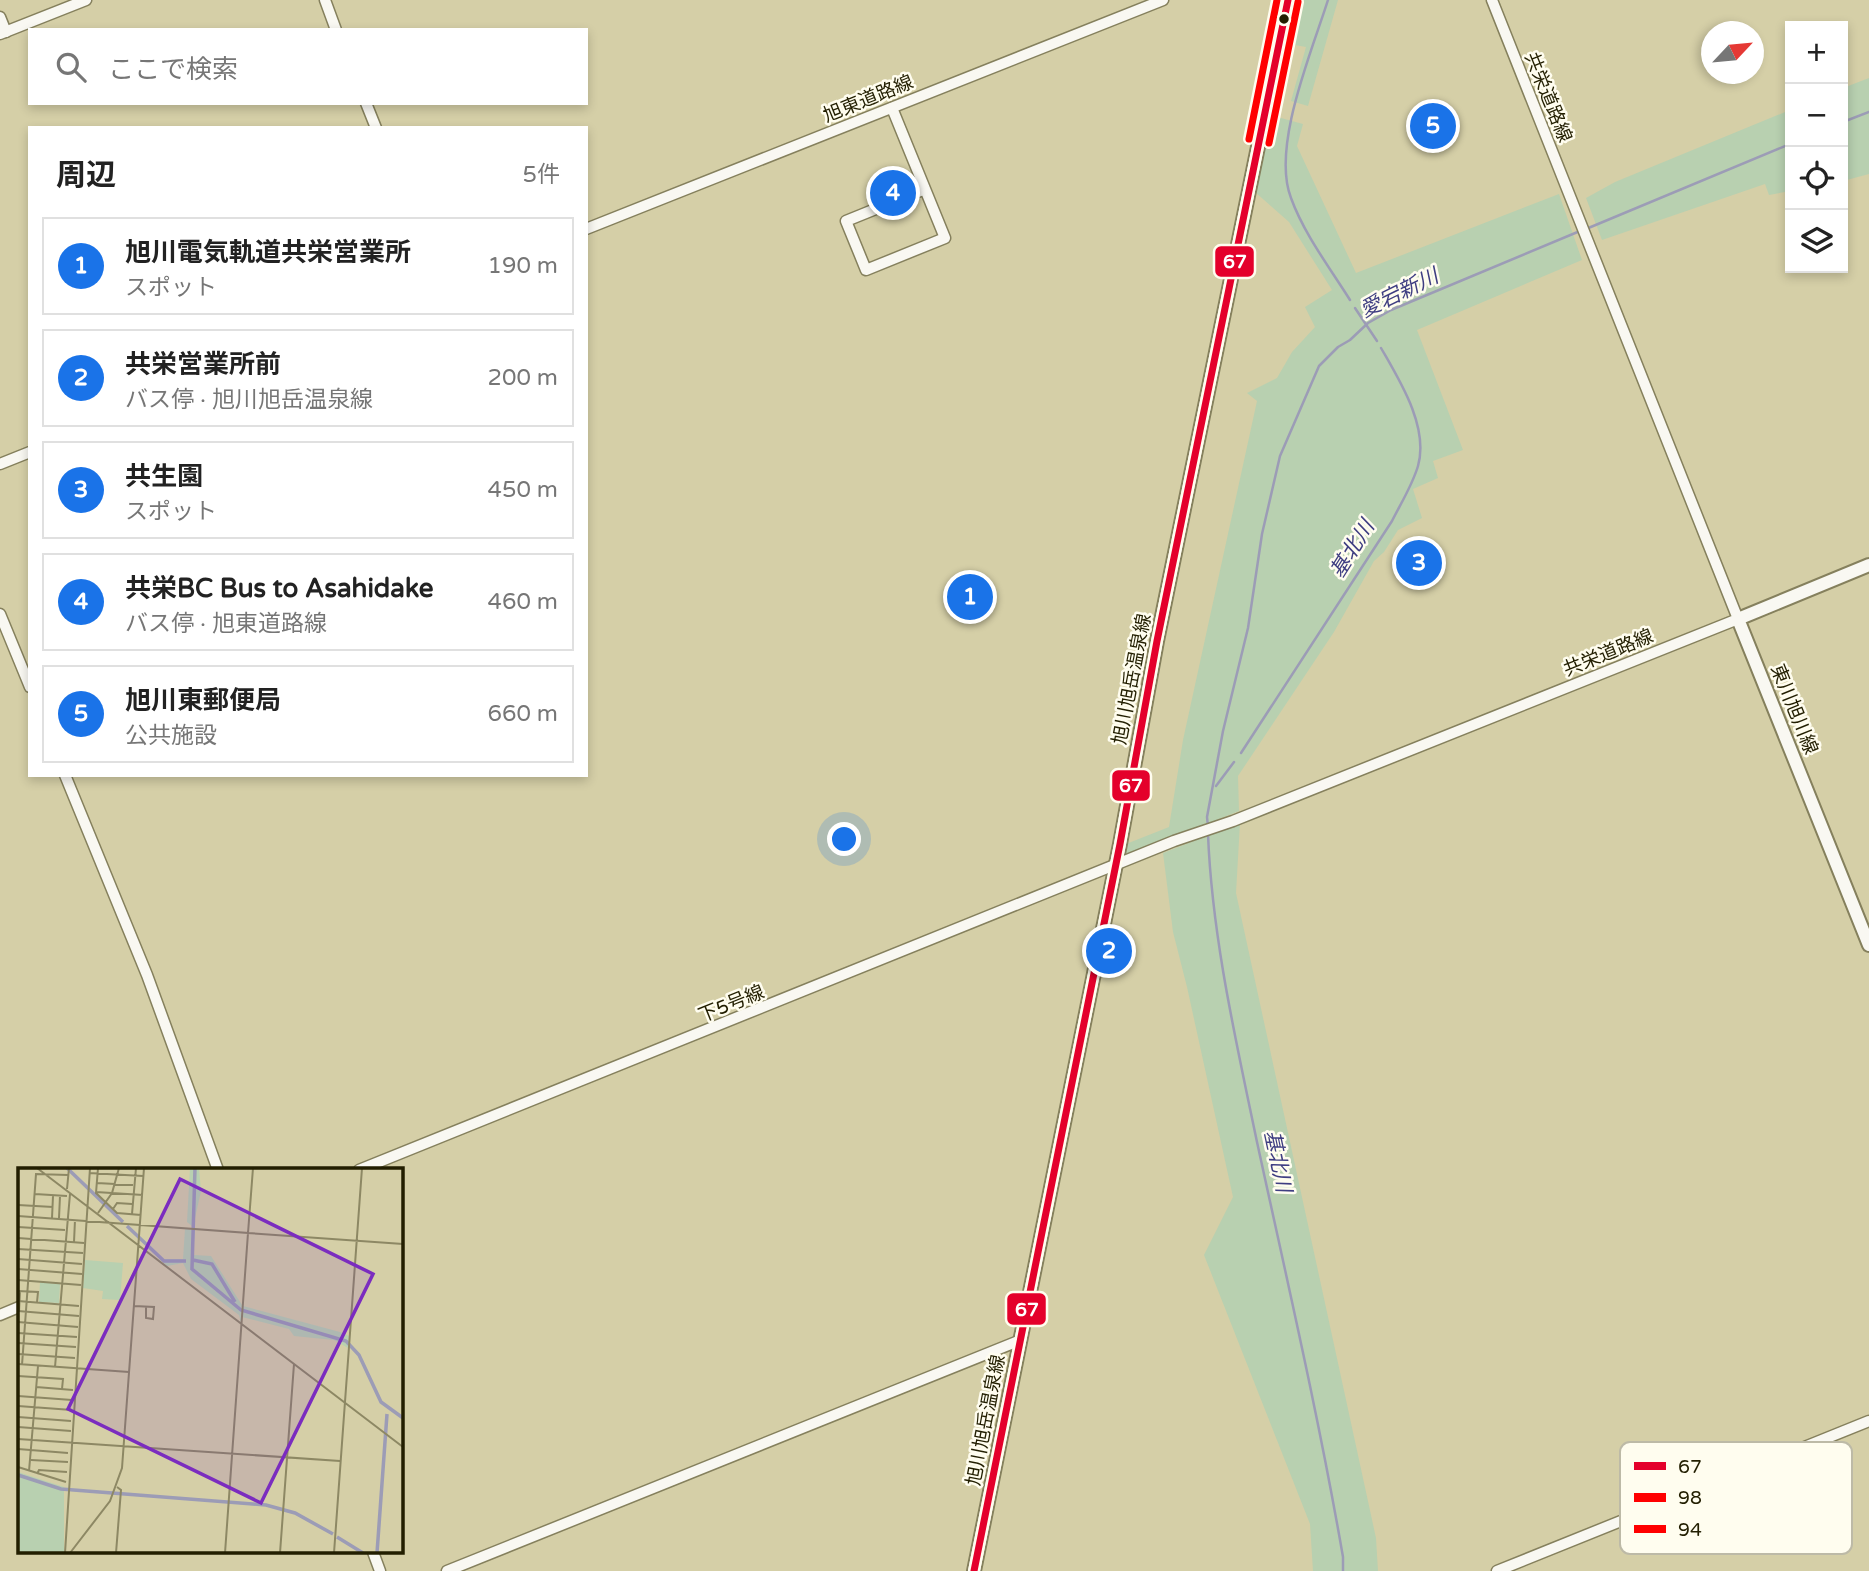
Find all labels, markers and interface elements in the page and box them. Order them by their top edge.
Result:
unlabelled marker [1277,12,1291,26]
north arrow [1701,21,1764,84]
map controls [1785,21,1848,273]
button: + [1785,21,1848,84]
search box [28,28,588,105]
icon: search [52,48,90,86]
street label: 共栄道路線 [1520,49,1576,146]
text: ここで検索 [108,54,238,85]
street label: 旭東道路線 [820,71,917,127]
button: − [1785,84,1848,147]
pin: 5 [1410,100,1456,152]
button: locate [1785,147,1848,210]
text: 周辺 [56,157,116,194]
text: 5件 [523,161,560,189]
pin: 4 [870,167,916,219]
button: layers [1785,210,1848,273]
text: 旭川電気軌道共栄営業所 [125,237,411,268]
line badge: 67 [1214,245,1255,278]
text: 67 [1223,251,1247,273]
text: 1 [74,252,88,280]
text: 190 m [488,252,558,280]
water label: 愛宕新川 [1356,263,1444,323]
text: スポット [125,274,217,302]
text: 共栄営業所前 [125,349,281,380]
text: 2 [74,364,88,392]
text: 200 m [488,364,558,392]
text: バス停 · 旭川旭岳温泉線 [125,386,373,414]
text: 共生園 [125,461,203,492]
text: 3 [74,476,88,504]
text: 450 m [488,476,558,504]
text: スポット [125,498,217,526]
water label: 基北川 [1325,514,1381,583]
pin: 3 [1396,537,1442,589]
pin: 1 [947,571,993,623]
text: 共栄BC Bus to Asahidake [125,573,434,604]
text: 4 [74,588,88,616]
text: 460 m [488,588,558,616]
text: バス停 · 旭東道路線 [125,610,327,638]
street label: 旭川旭岳温泉線 [1108,612,1155,747]
street label: 共栄道路線 [1560,625,1657,681]
street label: 東川旭川線 [1766,661,1822,758]
text: 旭川東郵便局 [125,685,281,716]
text: 5 [74,700,88,728]
text: 660 m [488,700,558,728]
text: 公共施設 [125,722,217,750]
line badge: 67 [1111,769,1151,802]
text: 67 [1119,775,1143,797]
your location [827,822,861,856]
pin: 2 [1086,925,1132,977]
street label: 下5号線 [695,981,767,1027]
water label: 基北川 [1259,1128,1297,1196]
inset map [18,1168,402,1554]
line badge: 67 [1006,1292,1047,1326]
text: 67 [1015,1299,1039,1321]
street label: 旭川旭岳温泉線 [962,1353,1009,1488]
legend [1620,1442,1852,1554]
text: 67 [1678,1456,1702,1478]
text: 98 [1678,1487,1702,1509]
text: 94 [1678,1519,1702,1541]

